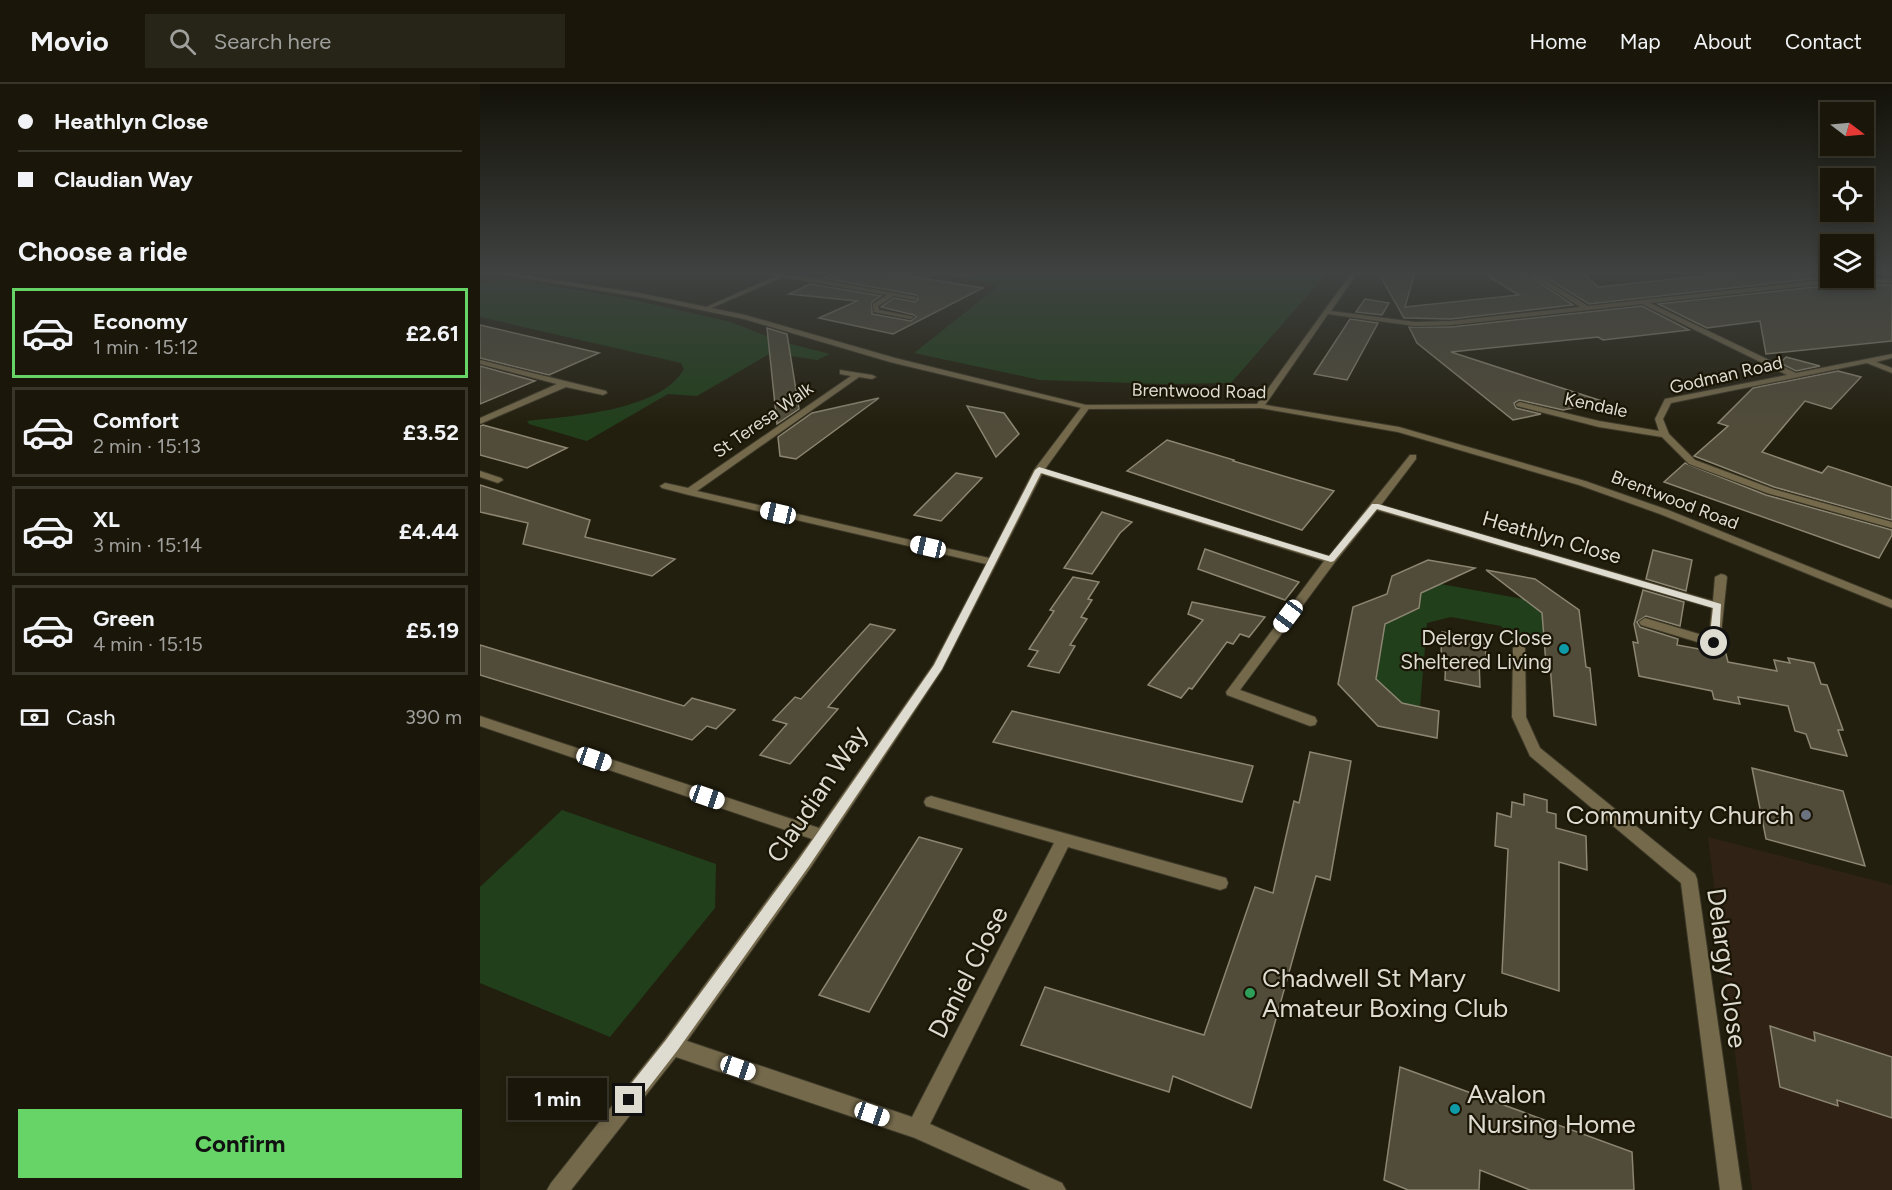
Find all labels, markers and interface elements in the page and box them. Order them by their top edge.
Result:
search box [145,14,565,68]
text: Movio [30,24,109,58]
icon: search [166,25,199,58]
text: Search here [214,28,331,55]
text: Home [1530,29,1587,54]
text: Map [1620,29,1661,54]
text: About [1694,29,1752,54]
text: Contact [1785,29,1862,54]
north arrow [1820,102,1874,156]
map controls [1820,102,1874,288]
text: Heathlyn Close [54,108,208,135]
text: Claudian Way [54,166,193,193]
button: locate [1820,168,1874,222]
button: layers [1820,234,1874,288]
text: Choose a ride [18,235,187,268]
icon: car [21,306,75,360]
text: Economy [93,308,188,335]
text: £2.61 [406,320,459,347]
text: 1 min · 15:12 [93,335,198,359]
street label: Godman Road [1667,351,1785,399]
street label: St Teresa Walk [709,377,818,463]
street label: Brentwood Road [1131,379,1267,403]
street label: Kendale [1562,388,1630,422]
icon: car [21,405,75,459]
text: Comfort [93,407,179,434]
text: £3.52 [403,419,459,446]
text: 2 min · 15:13 [93,434,201,458]
street label: Brentwood Road [1608,466,1742,534]
car [758,500,798,526]
icon: car [21,504,75,558]
street label: Heathlyn Close [1480,505,1624,569]
text: XL [93,506,120,533]
text: £4.44 [399,518,459,545]
text: 3 min · 15:14 [93,533,202,557]
car [908,534,948,560]
car [1270,596,1306,636]
icon: car [21,603,75,657]
text: Green [93,605,155,632]
text: £5.19 [406,617,459,644]
place label: Delergy Close Sheltered Living [1400,625,1552,674]
route start [1700,629,1727,656]
text: 4 min · 15:15 [93,632,203,656]
marker: Delergy Close Sheltered Living [1557,642,1571,656]
icon: cash [18,701,51,734]
text: Cash [66,704,116,731]
text: 390 m [405,705,462,729]
street label: Claudian Way [759,719,875,869]
car [574,745,614,773]
car [687,783,727,811]
place label: Community Church [1566,799,1794,831]
marker: Community Church [1799,808,1813,822]
street label: Delargy Close [1700,886,1754,1050]
street label: Daniel Close [921,901,1015,1043]
place label: Chadwell St Mary Amateur Boxing Club [1262,962,1508,1024]
marker: Chadwell St Mary Amateur Boxing Club [1243,986,1257,1000]
car [718,1054,758,1082]
place label: Avalon Nursing Home [1467,1078,1636,1140]
callout: 1 min [509,1079,608,1121]
route end [615,1086,642,1113]
text: 1 min [534,1087,581,1111]
car [852,1100,892,1128]
marker: Avalon Nursing Home [1448,1102,1462,1116]
button: Confirm [18,1109,462,1178]

